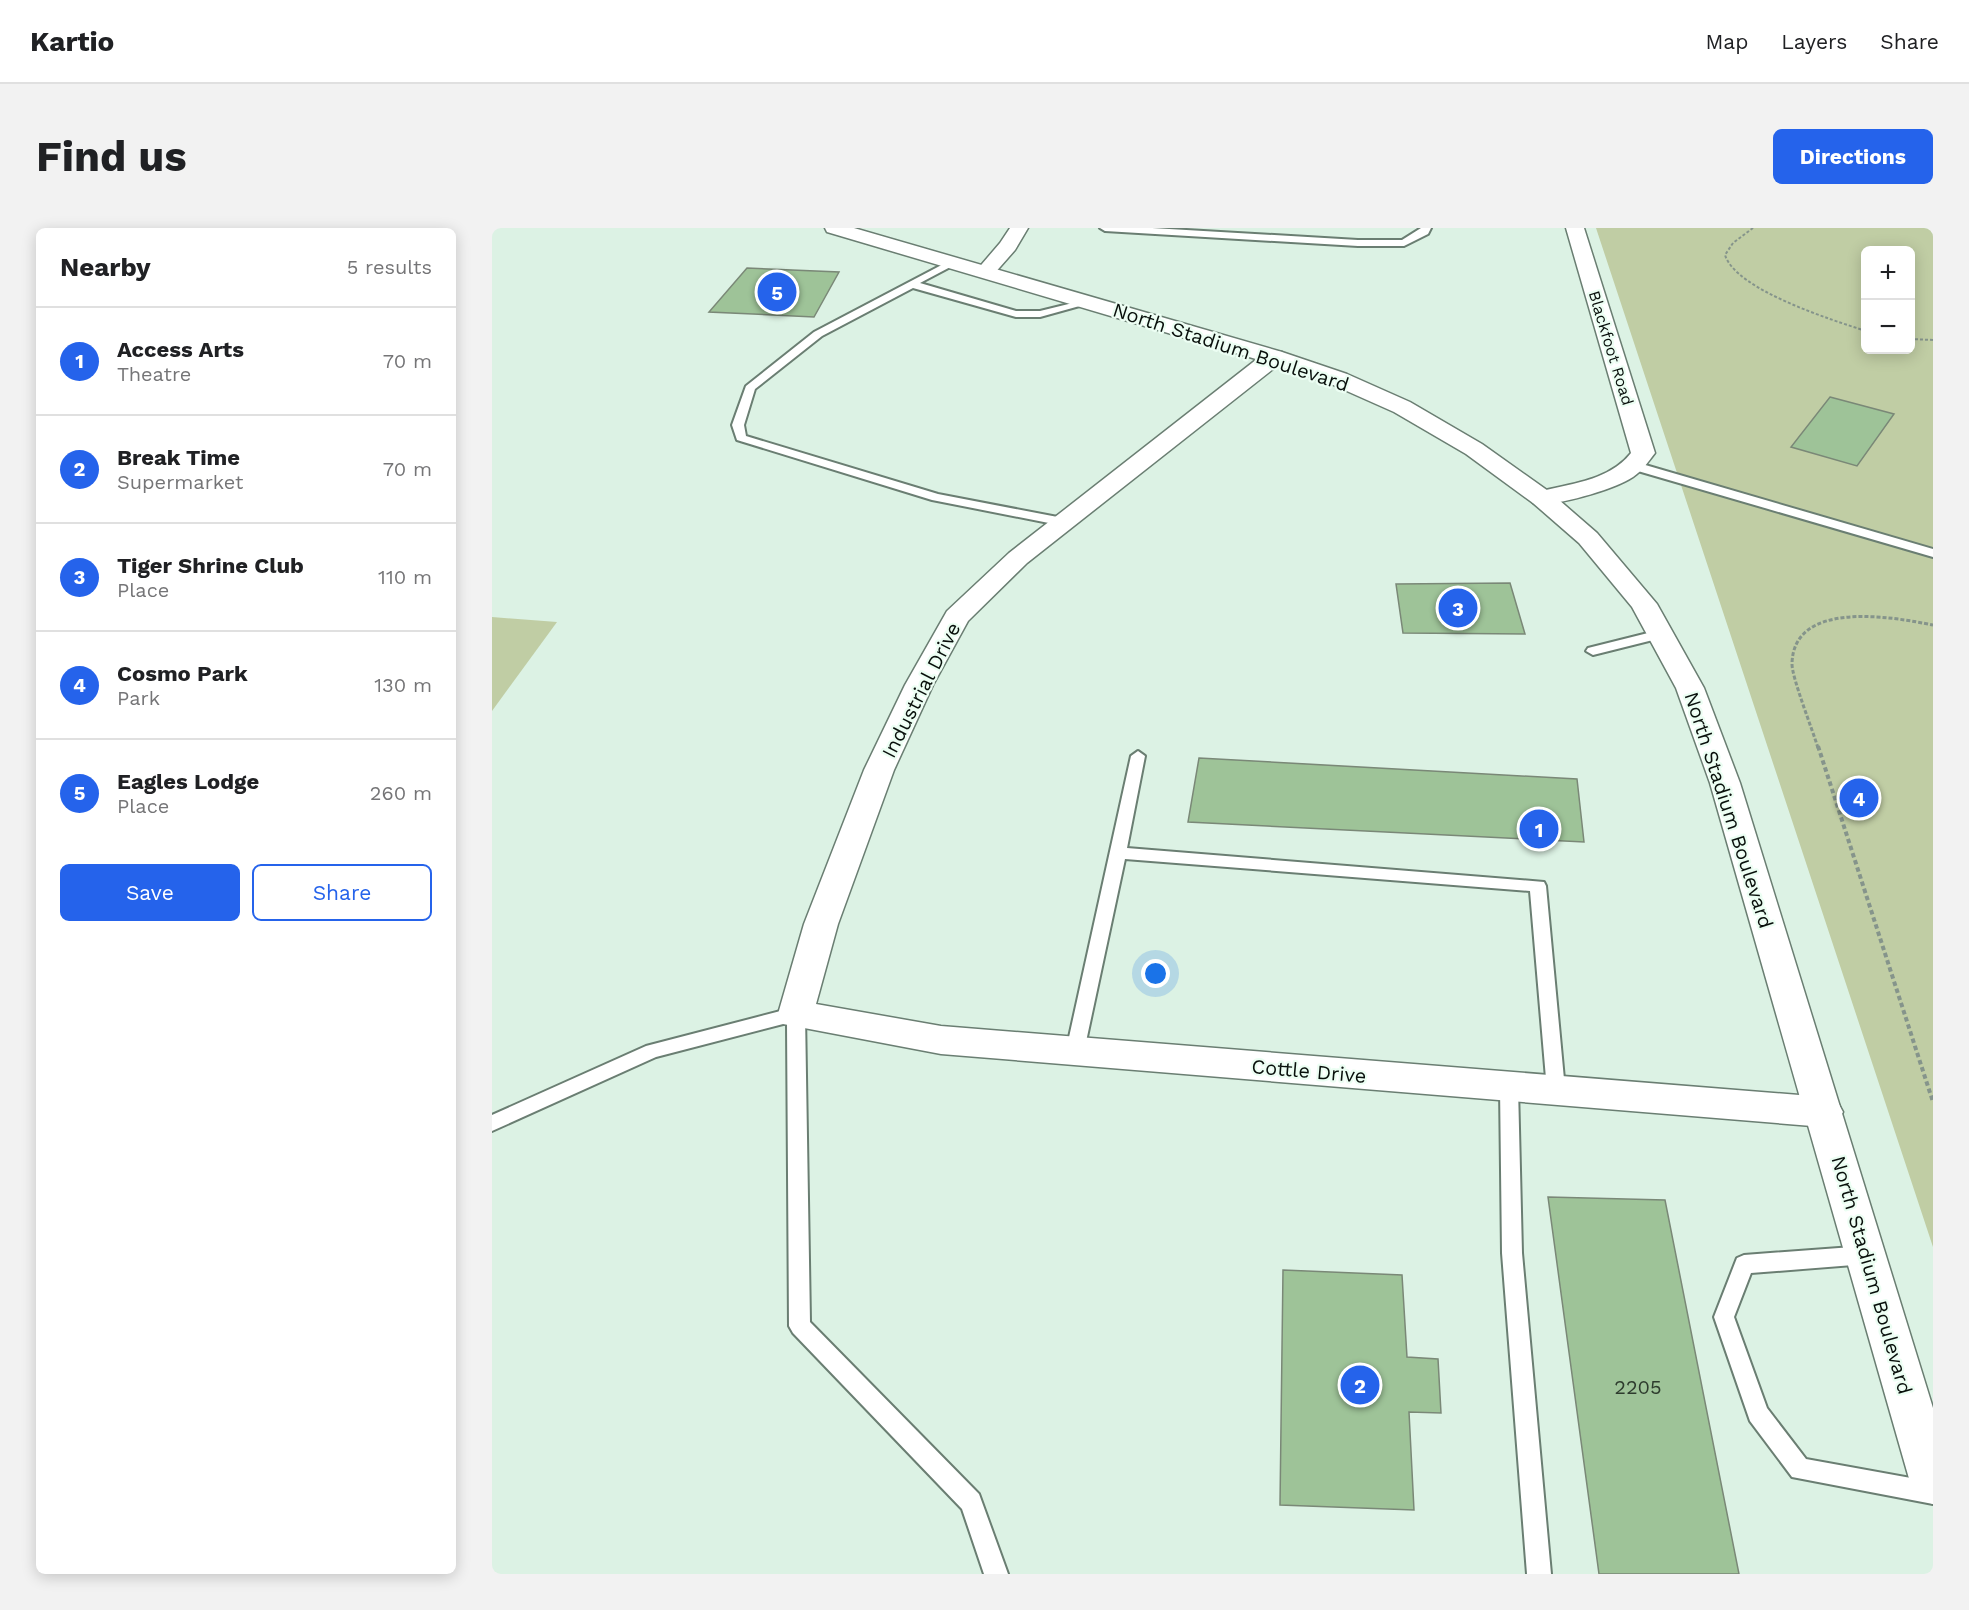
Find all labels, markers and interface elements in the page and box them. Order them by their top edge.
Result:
text: Kartio [30,25,114,58]
text: Map [1705,29,1748,54]
text: Layers [1781,29,1847,54]
text: Share [1880,29,1939,54]
button: Directions [1773,129,1933,184]
text: Find us [36,132,187,181]
map controls [1861,246,1915,354]
button: + [1861,246,1915,300]
text: Nearby [60,252,151,282]
text: 5 results [347,255,432,279]
pin: 5 [758,270,796,314]
street label: Blackfoot Road [1585,288,1637,408]
street label: North Stadium Boulevard [1110,297,1352,397]
button: − [1861,300,1915,354]
text: Access Arts [117,337,244,362]
text: 1 [75,349,84,373]
text: 70 m [383,349,432,373]
text: Theatre [117,362,191,386]
text: Break Time [117,445,240,470]
text: 2 [74,457,85,481]
text: 70 m [383,457,432,481]
text: Supermarket [117,470,243,494]
text: Tiger Shrine Club [117,553,304,578]
text: 3 [74,565,85,589]
text: 110 m [378,565,432,589]
text: Place [117,578,169,602]
pin: 3 [1438,586,1478,631]
street label: Industrial Drive [877,618,965,762]
text: Cosmo Park [117,661,248,686]
text: 4 [73,673,86,697]
text: 130 m [374,673,432,697]
text: Park [117,686,160,710]
street label: North Stadium Boulevard [1679,689,1779,931]
text: Eagles Lodge [117,769,259,794]
pin: 4 [1840,776,1878,820]
text: 5 [74,781,85,805]
text: 260 m [370,781,432,805]
text: Place [117,794,169,818]
pin: 1 [1520,806,1558,852]
button: Save [60,864,240,921]
button: Share [252,864,432,921]
your location [1141,959,1170,988]
street label: Cottle Drive [1251,1054,1367,1088]
street label: North Stadium Boulevard [1826,1153,1918,1397]
pin: 2 [1340,1362,1380,1408]
house number: 2205 [1614,1375,1662,1399]

